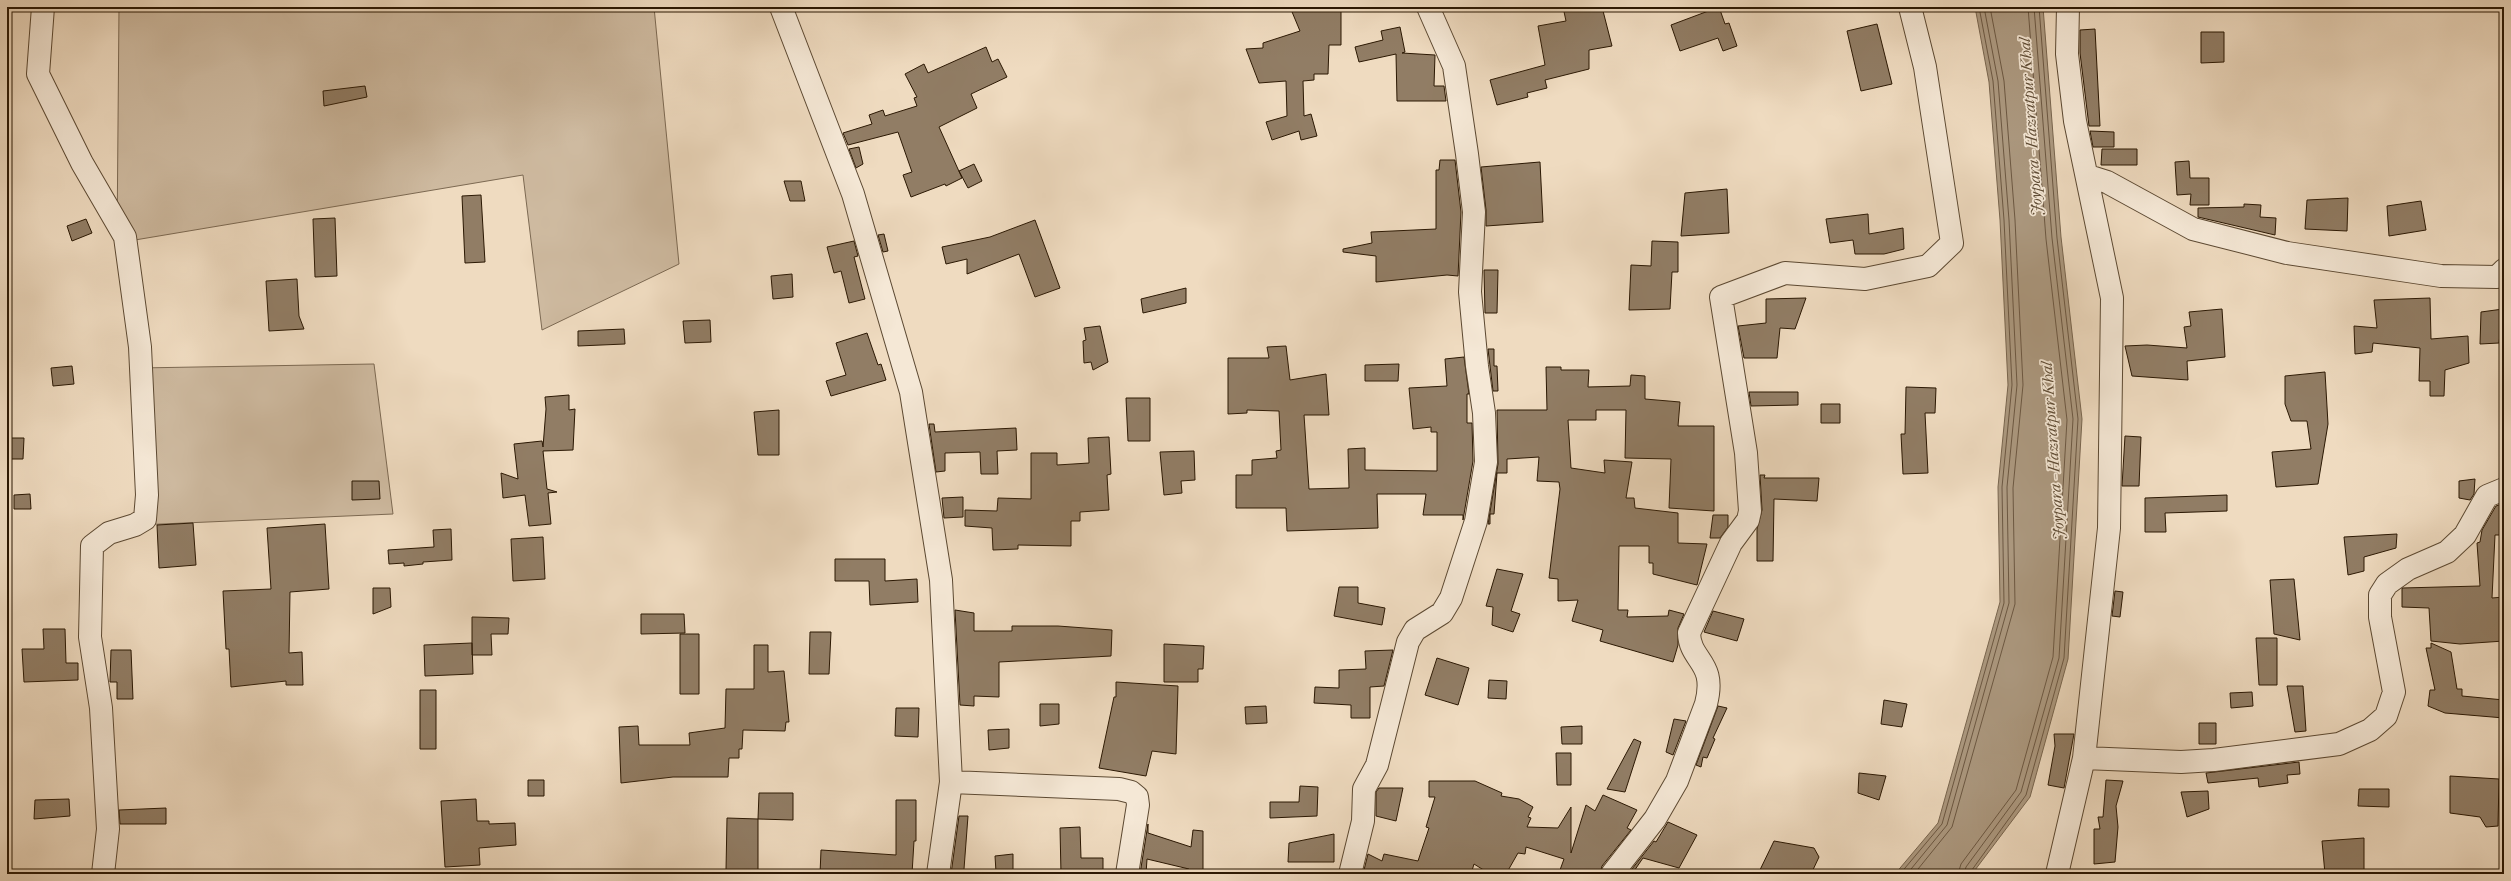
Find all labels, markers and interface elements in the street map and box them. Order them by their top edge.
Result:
water label: Joypara - Hazratpur Khal [2015,35,2046,217]
water label: Joypara - Hazratpur Khal [2037,359,2068,541]

